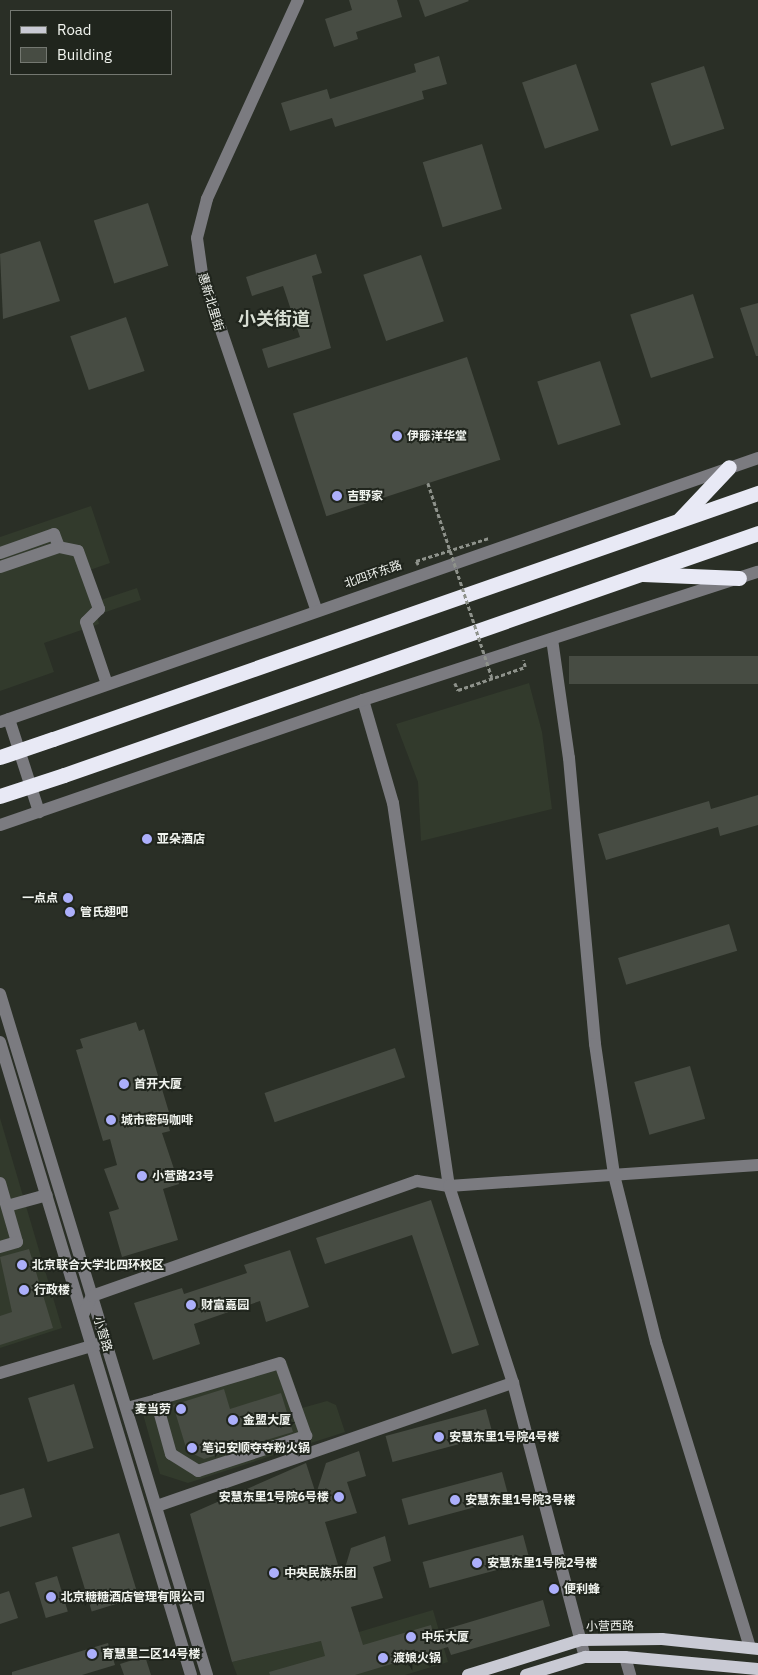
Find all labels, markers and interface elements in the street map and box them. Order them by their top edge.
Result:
legend [10,10,172,75]
text: Road [57,20,92,39]
text: Building [57,45,112,64]
street label: 惠新北里街 [195,271,227,333]
district label: 小关街道 [238,308,310,330]
place label: 伊藤洋华堂 [407,429,467,443]
marker: 伊藤洋华堂 [391,430,403,442]
place label: 吉野家 [347,489,383,503]
marker: 吉野家 [331,490,343,502]
street label: 北四环东路 [342,557,404,591]
place label: 亚朵酒店 [157,832,205,846]
marker: 亚朵酒店 [141,833,153,845]
place label: 一点点 [22,891,58,905]
marker: 一点点 [62,892,74,904]
place label: 管氏翅吧 [80,905,128,919]
marker: 管氏翅吧 [64,906,76,918]
place label: 首开大厦 [134,1077,182,1091]
marker: 首开大厦 [118,1078,130,1090]
place label: 城市密码咖啡 [121,1113,193,1127]
marker: 城市密码咖啡 [105,1114,117,1126]
place label: 小营路23号 [152,1169,214,1183]
marker: 小营路23号 [136,1170,148,1182]
place label: 北京联合大学北四环校区 [32,1258,164,1272]
marker: 北京联合大学北四环校区 [16,1259,28,1271]
place label: 行政楼 [34,1283,70,1297]
marker: 行政楼 [18,1284,30,1296]
place label: 财富嘉园 [201,1298,249,1312]
marker: 财富嘉园 [185,1299,197,1311]
street label: 小营路 [91,1315,115,1353]
place label: 麦当劳 [135,1402,171,1416]
marker: 麦当劳 [175,1403,187,1415]
place label: 金盟大厦 [243,1413,291,1427]
marker: 金盟大厦 [227,1414,239,1426]
place label: 安慧东里1号院4号楼 [449,1430,559,1444]
marker: 安慧东里1号院4号楼 [433,1431,445,1443]
place label: 笔记安顺夺夺粉火锅 [202,1441,310,1455]
marker: 笔记安顺夺夺粉火锅 [186,1442,198,1454]
place label: 安慧东里1号院6号楼 [219,1490,329,1504]
marker: 安慧东里1号院6号楼 [333,1491,345,1503]
place label: 安慧东里1号院3号楼 [465,1493,575,1507]
marker: 安慧东里1号院3号楼 [449,1494,461,1506]
place label: 安慧东里1号院2号楼 [487,1556,597,1570]
marker: 安慧东里1号院2号楼 [471,1557,483,1569]
place label: 中央民族乐团 [284,1566,356,1580]
marker: 中央民族乐团 [268,1567,280,1579]
place label: 便利蜂 [564,1582,600,1596]
marker: 便利蜂 [548,1583,560,1595]
place label: 北京糖糖酒店管理有限公司 [61,1590,205,1604]
marker: 北京糖糖酒店管理有限公司 [45,1591,57,1603]
street label: 小营西路 [586,1618,634,1634]
place label: 中乐大厦 [421,1630,469,1644]
marker: 中乐大厦 [405,1631,417,1643]
place label: 育慧里二区14号楼 [102,1647,200,1661]
marker: 育慧里二区14号楼 [86,1648,98,1660]
place label: 渡娘火锅 [393,1651,441,1665]
marker: 渡娘火锅 [377,1652,389,1664]

